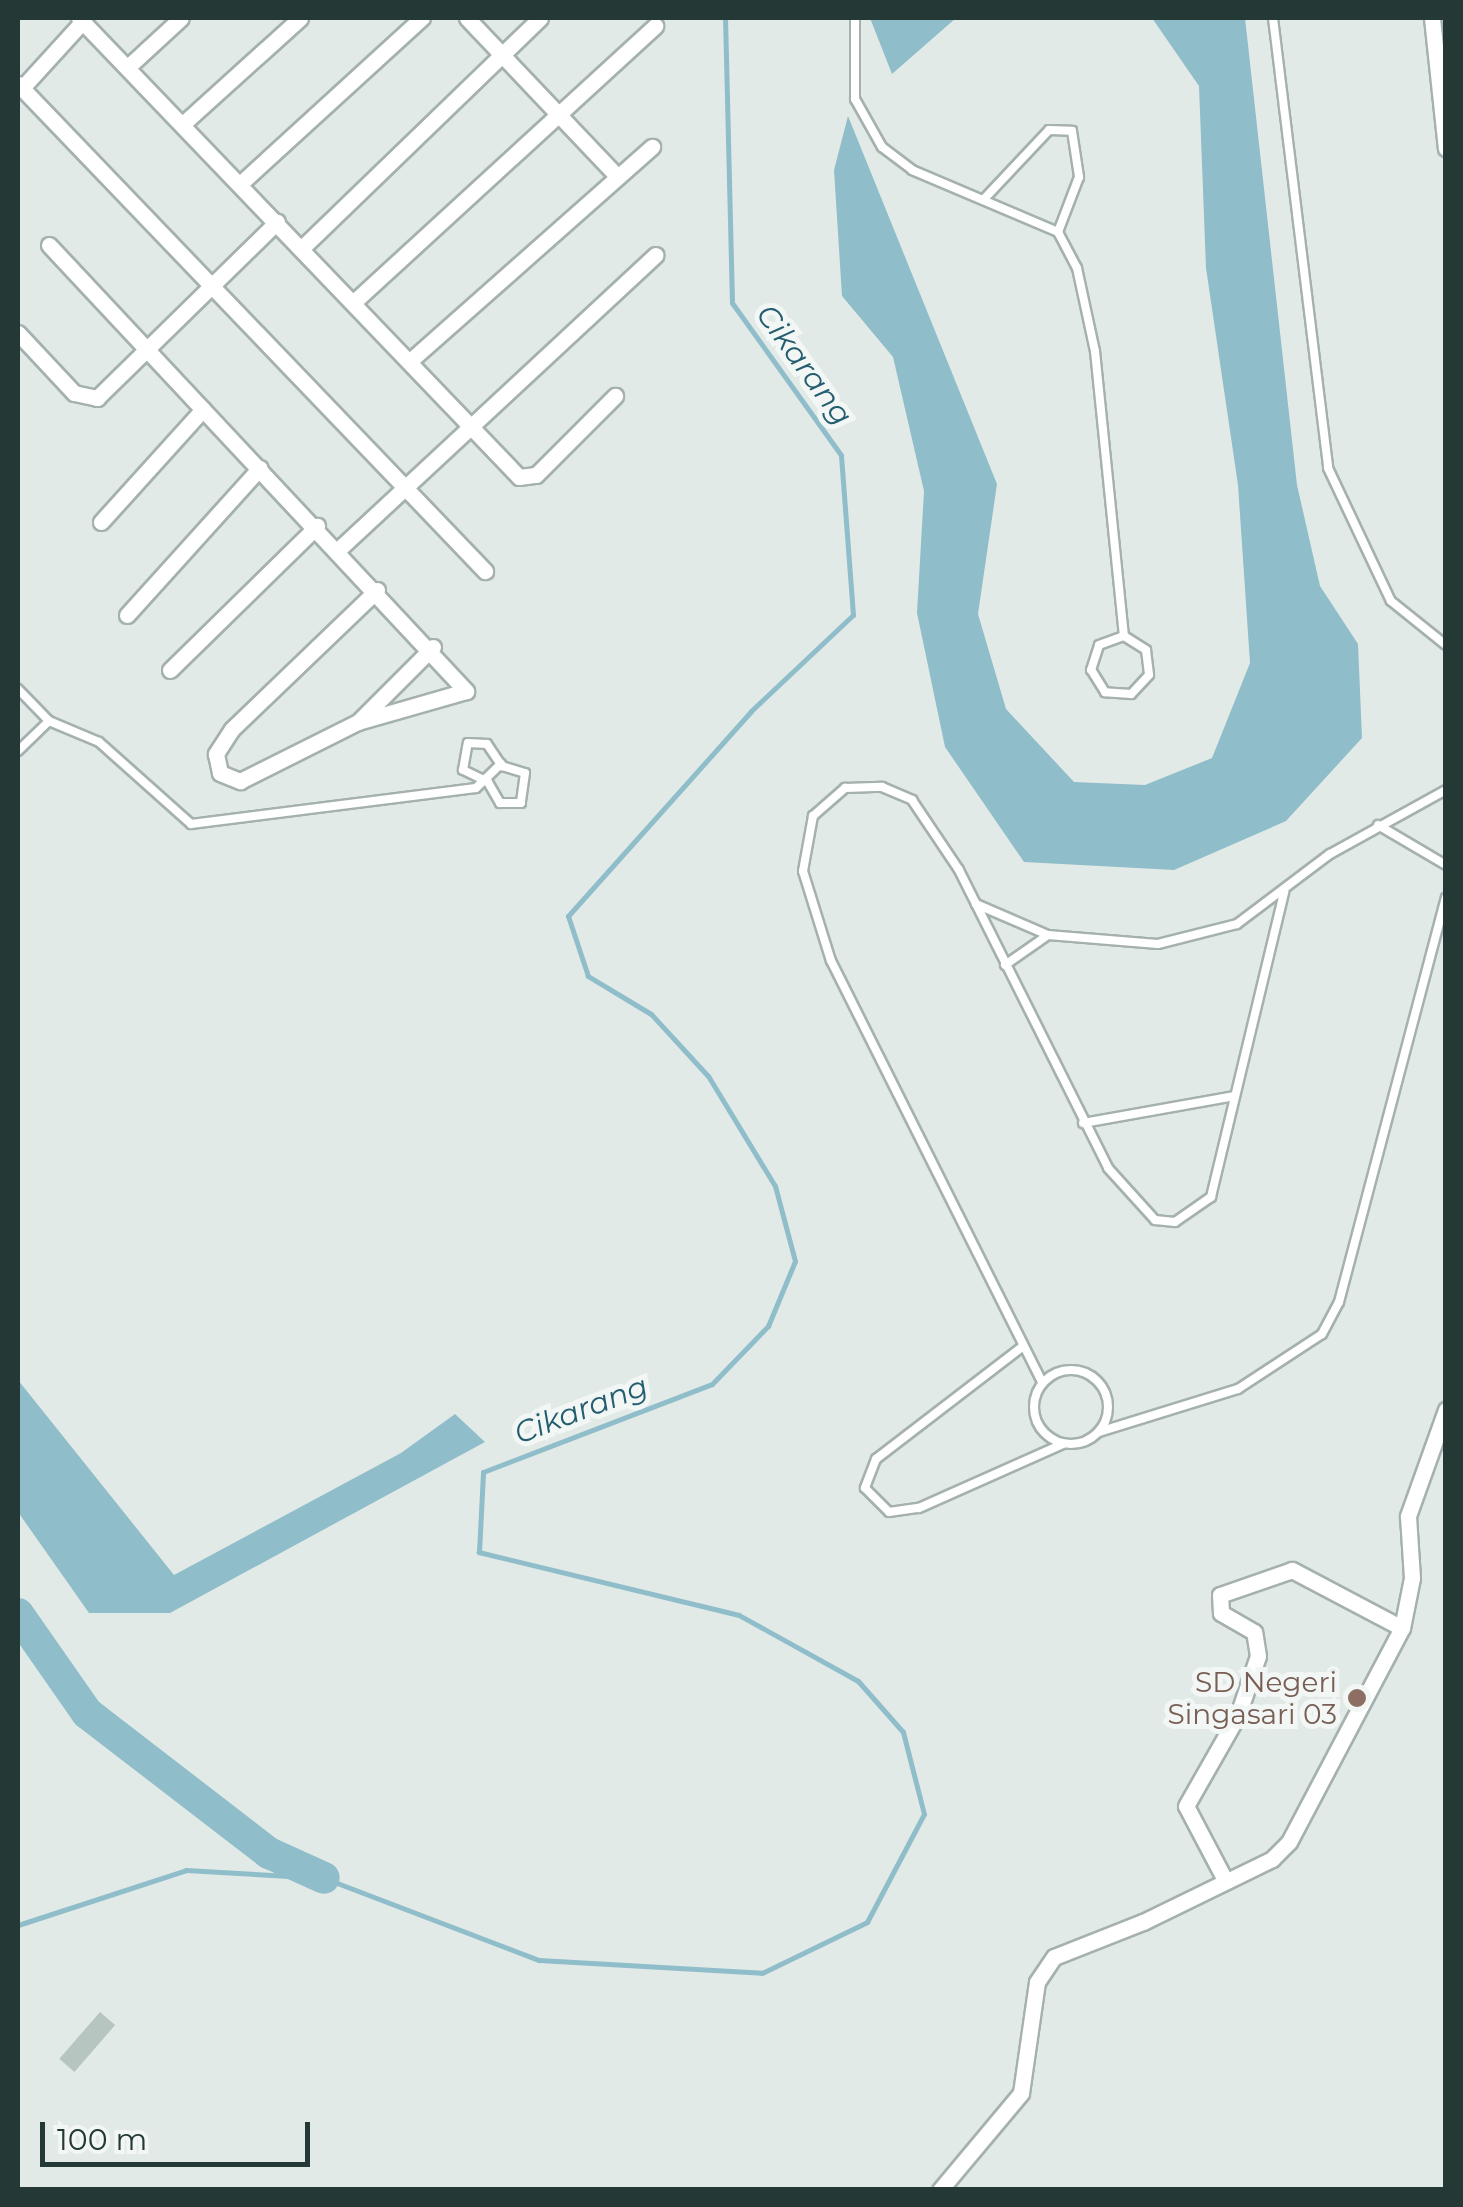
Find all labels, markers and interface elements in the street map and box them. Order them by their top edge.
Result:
water label: Cikarang [748,298,860,432]
water label: Cikarang [509,1368,653,1452]
place label: SD Negeri Singasari 03 [1168,1665,1337,1731]
marker: SD Negeri Singasari 03 [1346,1687,1368,1709]
scale bar [45,2102,315,2164]
text: 100 m [57,2121,147,2158]

